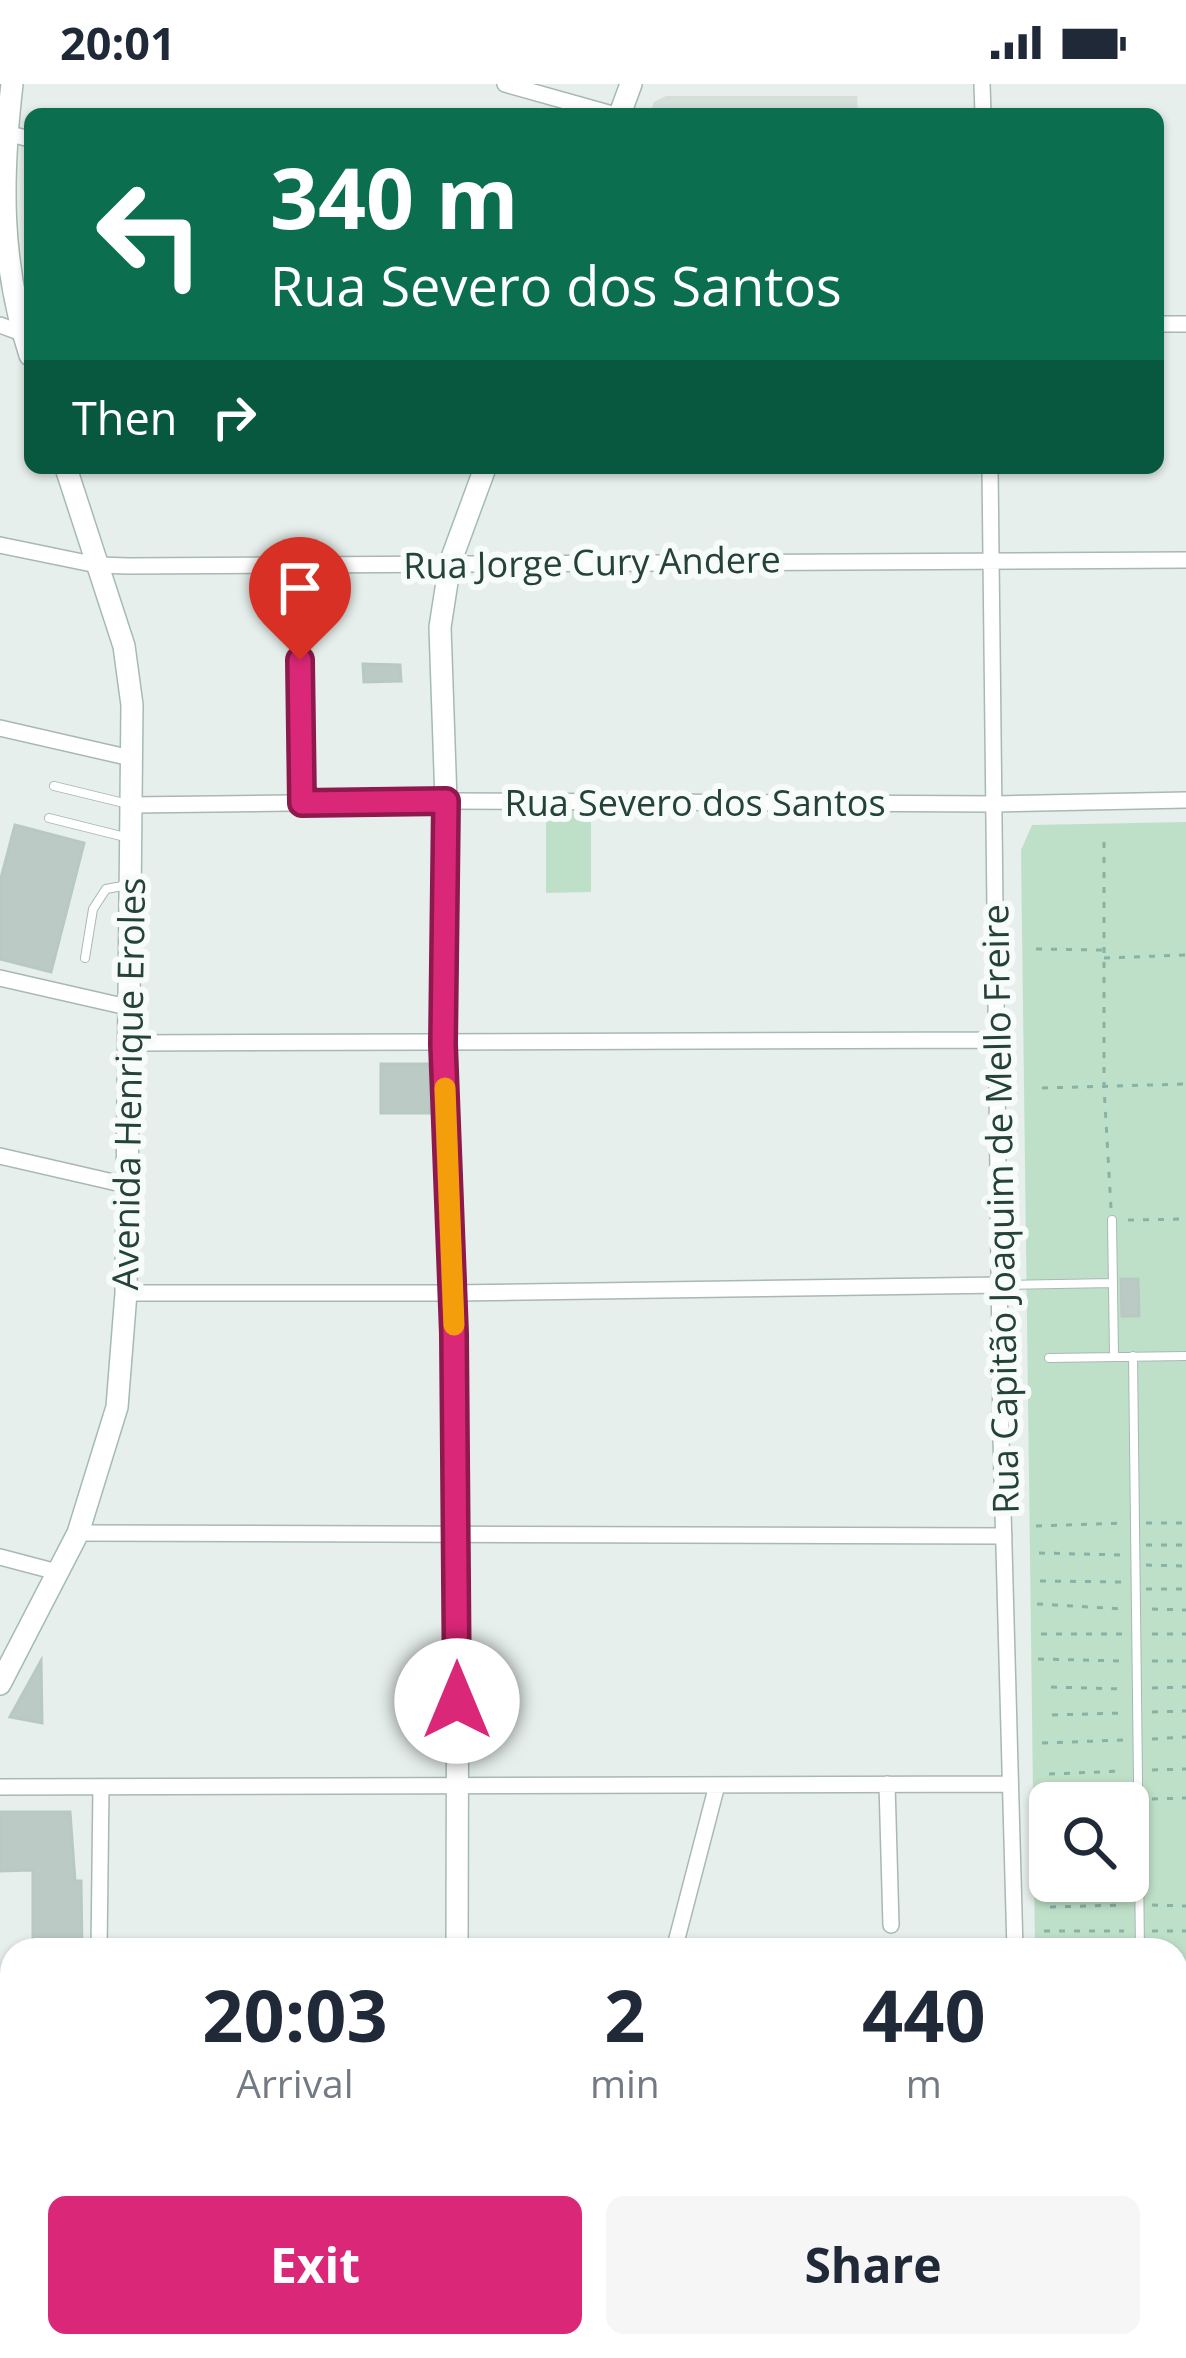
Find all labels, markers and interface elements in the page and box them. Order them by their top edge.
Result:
text: 20:01 [60,12,176,73]
text: 340 m [270,139,518,254]
icon: left [72,156,228,312]
text: Rua Severo dos Santos [270,248,842,322]
icon: right [201,384,267,450]
text: Then [72,387,177,448]
street label: Rua Jorge Cury Andere [403,534,781,590]
pin [249,537,351,660]
icon: arrive [267,555,333,621]
street label: Rua Severo dos Santos [504,778,886,827]
street label: Avenida Henrique Eroles [100,877,156,1291]
street label: Rua Capitão Joaquim de Mello Freire [970,904,1030,1514]
position arrow [394,1638,520,1764]
map controls [1029,1782,1149,1902]
button: search [1029,1782,1149,1902]
text: 20:03 [202,1965,388,2063]
text: 2 [604,1965,645,2063]
text: 440 [862,1965,986,2063]
text: Arrival [236,2056,354,2109]
text: min [590,2056,660,2109]
text: m [906,2056,942,2109]
button: Exit [48,2196,582,2334]
button: Share [606,2196,1140,2334]

